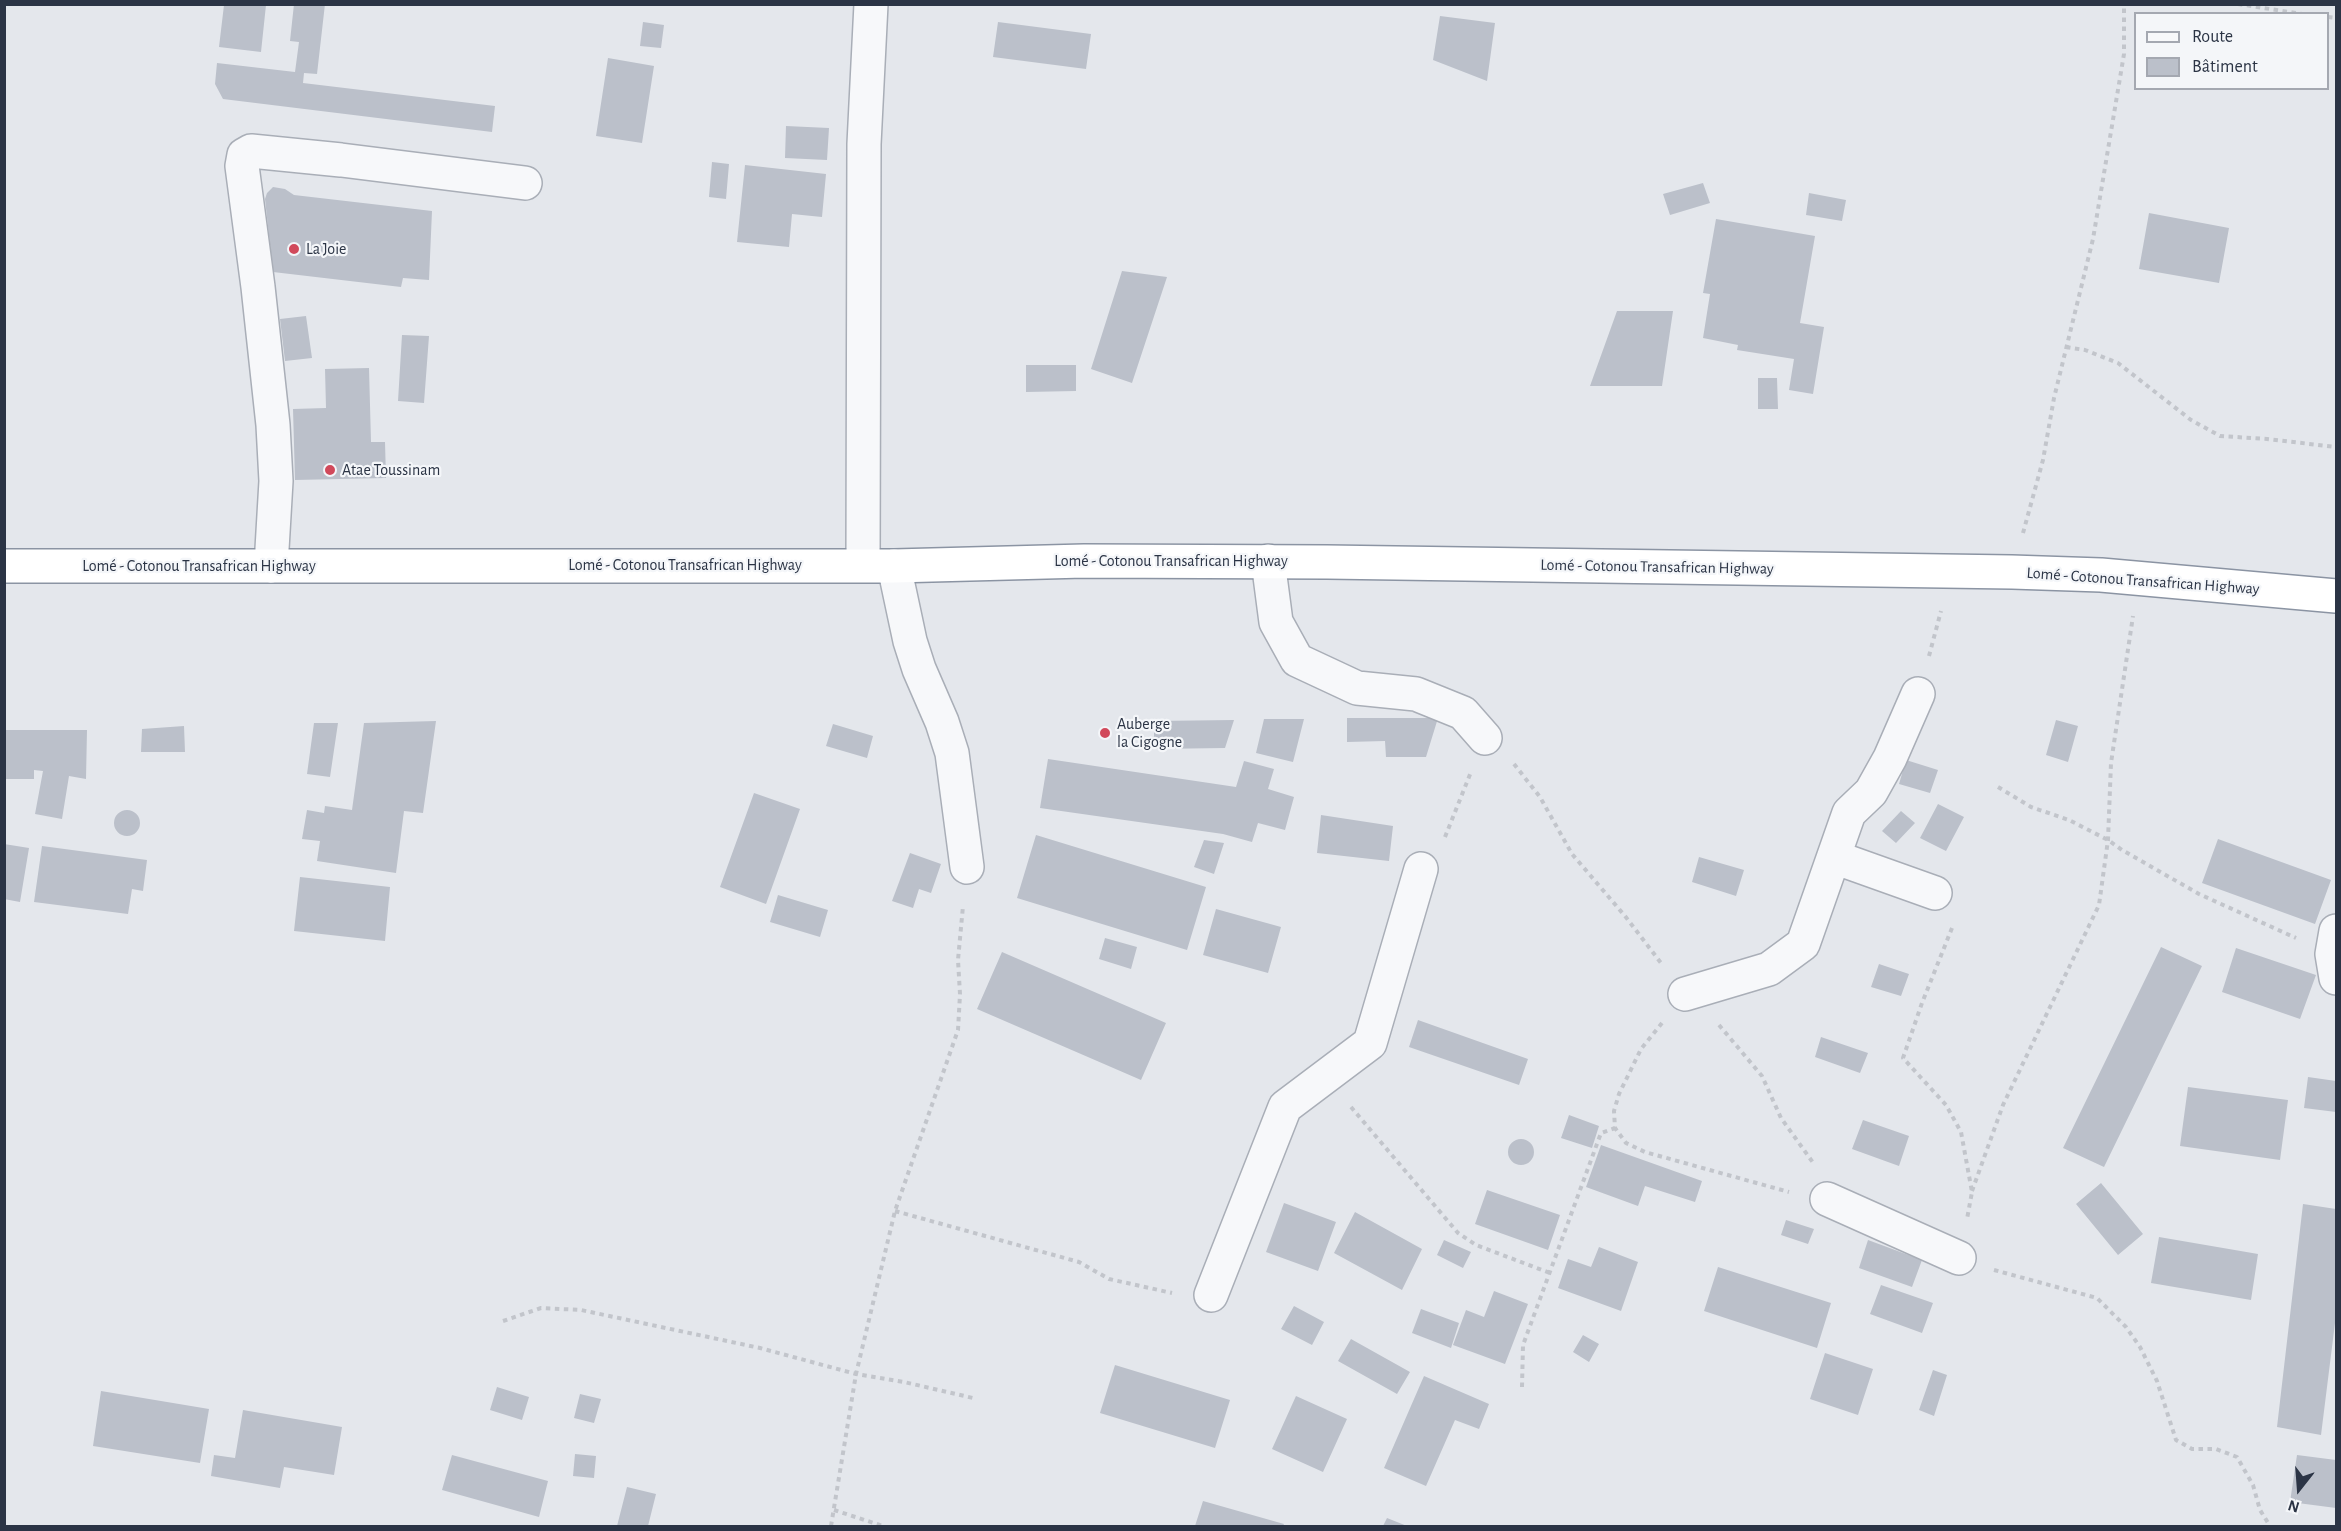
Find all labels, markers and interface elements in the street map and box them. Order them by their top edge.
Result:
legend [2134,12,2329,90]
text: Route [2192,28,2233,46]
text: Bâtiment [2192,58,2258,76]
place label: La Joie [306,239,346,259]
marker: La Joie [287,242,301,256]
place label: Atae Toussinam [342,460,440,480]
marker: Atae Toussinam [323,463,337,477]
street label: Lomé - Cotonou Transafrican Highway [1054,551,1288,571]
street label: Lomé - Cotonou Transafrican Highway [568,555,802,575]
street label: Lomé - Cotonou Transafrican Highway [1540,555,1774,579]
street label: Lomé - Cotonou Transafrican Highway [82,556,316,576]
street label: Lomé - Cotonou Transafrican Highway [2026,563,2260,599]
place label: Auberge la Cigogne [1117,714,1182,752]
marker: Auberge la Cigogne [1098,726,1112,740]
north arrow [2269,1459,2329,1519]
text: N [2286,1497,2301,1515]

